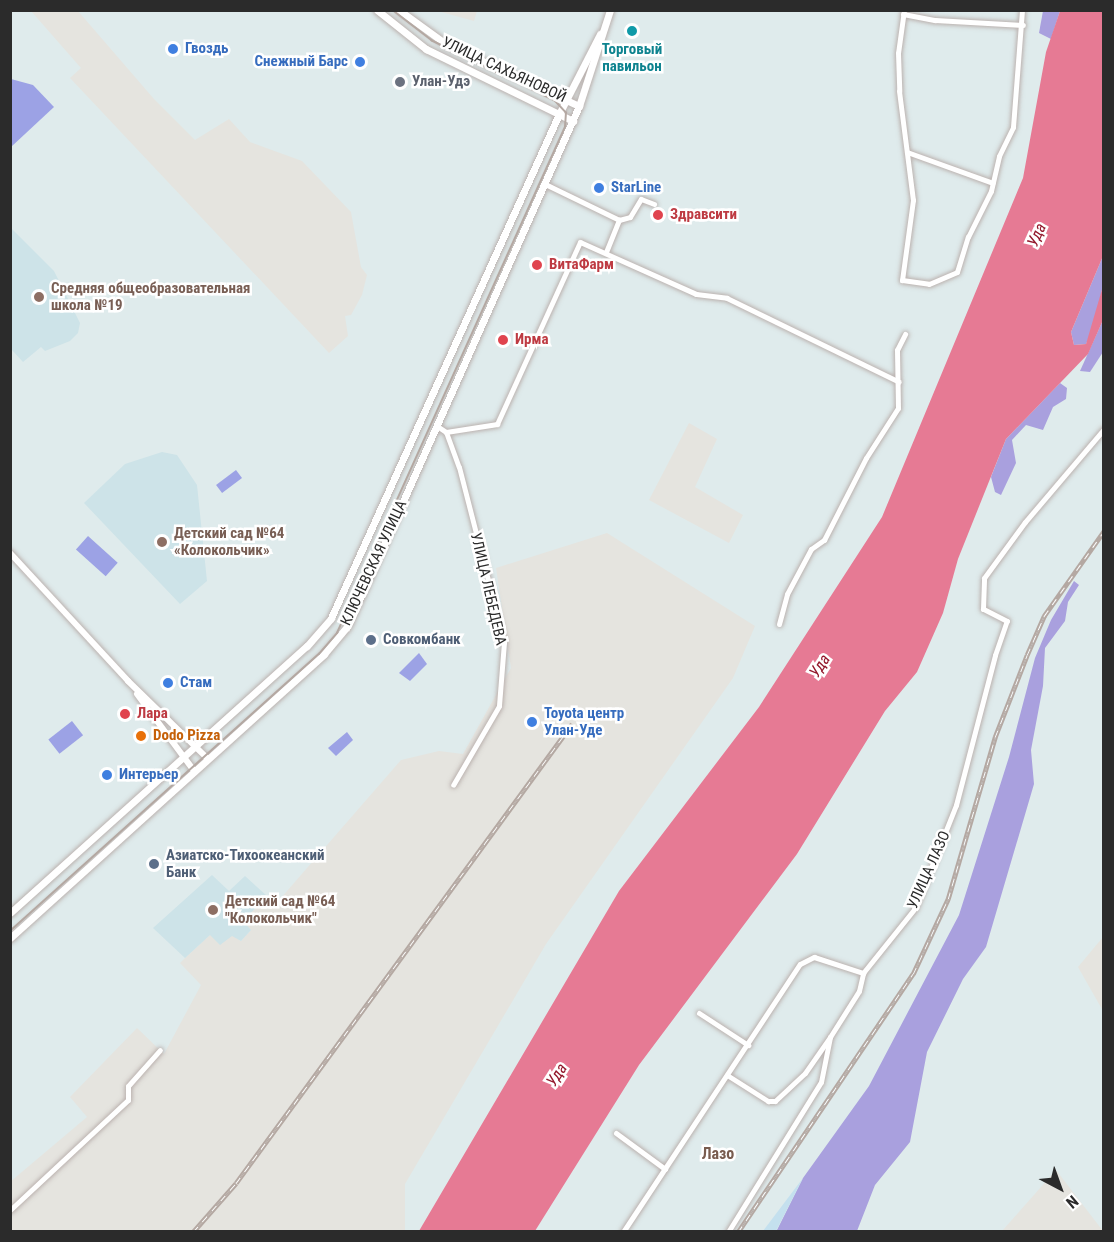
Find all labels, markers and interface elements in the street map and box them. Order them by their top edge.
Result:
marker: Торговый павильон [625,24,639,38]
street label: УЛИЦА САХЬЯНОВОЙ [439,33,569,107]
place label: Гвоздь [185,40,228,58]
place label: Торговый павильон [602,40,662,75]
marker: Гвоздь [166,42,180,56]
place label: Снежный Барс [255,53,348,71]
marker: Снежный Барс [353,55,367,69]
place label: Улан-Удэ [412,73,470,91]
marker: Улан-Удэ [393,75,407,89]
place label: StarLine [611,179,661,197]
marker: StarLine [592,181,606,195]
place label: Здравсити [670,206,737,224]
marker: Здравсити [651,208,665,222]
water label: Уда [1023,220,1051,250]
place label: ВитаФарм [549,256,614,274]
marker: ВитаФарм [530,258,544,272]
place label: Средняя общеобразовательная школа №19 [51,279,250,314]
marker: Средняя общеобразовательная школа №19 [32,290,46,304]
place label: Ирма [515,331,549,349]
marker: Ирма [496,333,510,347]
street label: КЛЮЧЕВСКАЯ УЛИЦА [337,498,411,628]
place label: Детский сад №64 «Колокольчик» [174,524,284,559]
street label: УЛИЦА ЛЕБЕДЕВА [466,531,510,647]
marker: Детский сад №64 «Колокольчик» [155,535,169,549]
place label: Совкомбанк [383,631,461,649]
marker: Совкомбанк [364,633,378,647]
water label: Уда [806,651,834,681]
place label: Стам [180,674,212,692]
marker: Стам [161,676,175,690]
place label: Toyota центр Улан-Уде [544,704,624,739]
place label: Лара [137,705,168,723]
marker: Лара [118,707,132,721]
marker: Toyota центр Улан-Уде [525,715,539,729]
place label: Dodo Pizza [153,727,220,745]
marker: Dodo Pizza [134,729,148,743]
place label: Интерьер [119,766,178,784]
marker: Интерьер [100,768,114,782]
street label: УЛИЦА ЛАЗО [904,828,954,912]
place label: Азиатско-Тихоокеанский Банк [166,846,324,881]
marker: Азиатско-Тихоокеанский Банк [147,857,161,871]
place label: Детский сад №64 "Колокольчик" [225,892,335,927]
marker: Детский сад №64 "Колокольчик" [206,903,220,917]
water label: Уда [543,1060,571,1090]
district label: Лазо [702,1144,734,1164]
north arrow [1030,1158,1090,1218]
text: N [1062,1192,1082,1212]

